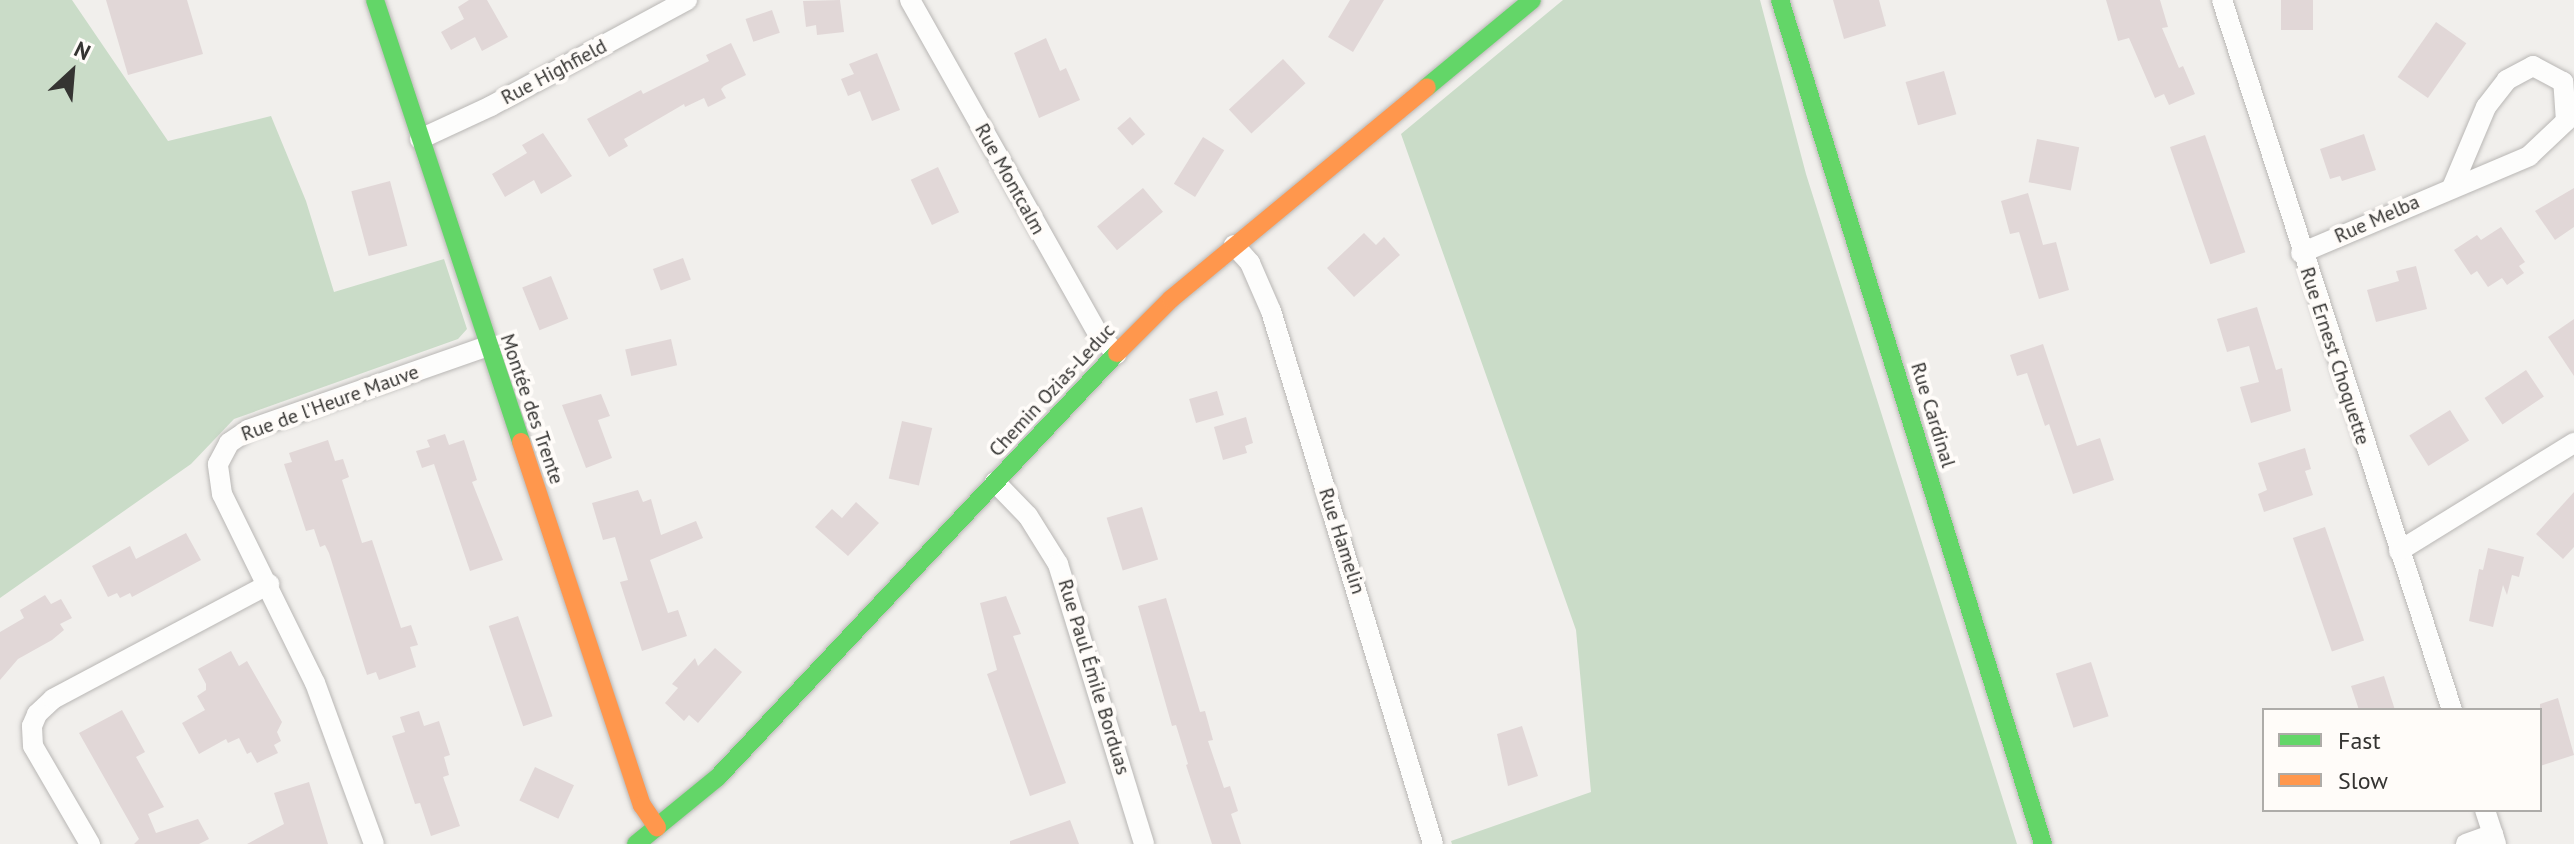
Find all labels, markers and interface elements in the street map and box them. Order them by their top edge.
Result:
north arrow [32,32,112,112]
street label: Rue Highfield [497,34,611,110]
text: N [70,35,95,66]
street label: Rue Montcalm [970,119,1050,239]
street label: Rue Melba [2331,190,2423,248]
street label: Rue Ernest Choquette [2295,264,2375,448]
street label: Chemin Ozias-Leduc [984,318,1120,462]
street label: Montée des Trente [495,331,569,487]
street label: Rue de l'Heure Mauve [238,360,422,446]
street label: Rue Cardinal [1906,360,1960,470]
street label: Rue Hamelin [1314,485,1370,597]
street label: Rue Paul Émile Borduas [1053,576,1135,778]
legend [2262,708,2542,812]
text: Fast [2338,725,2381,756]
text: Slow [2338,765,2388,796]

